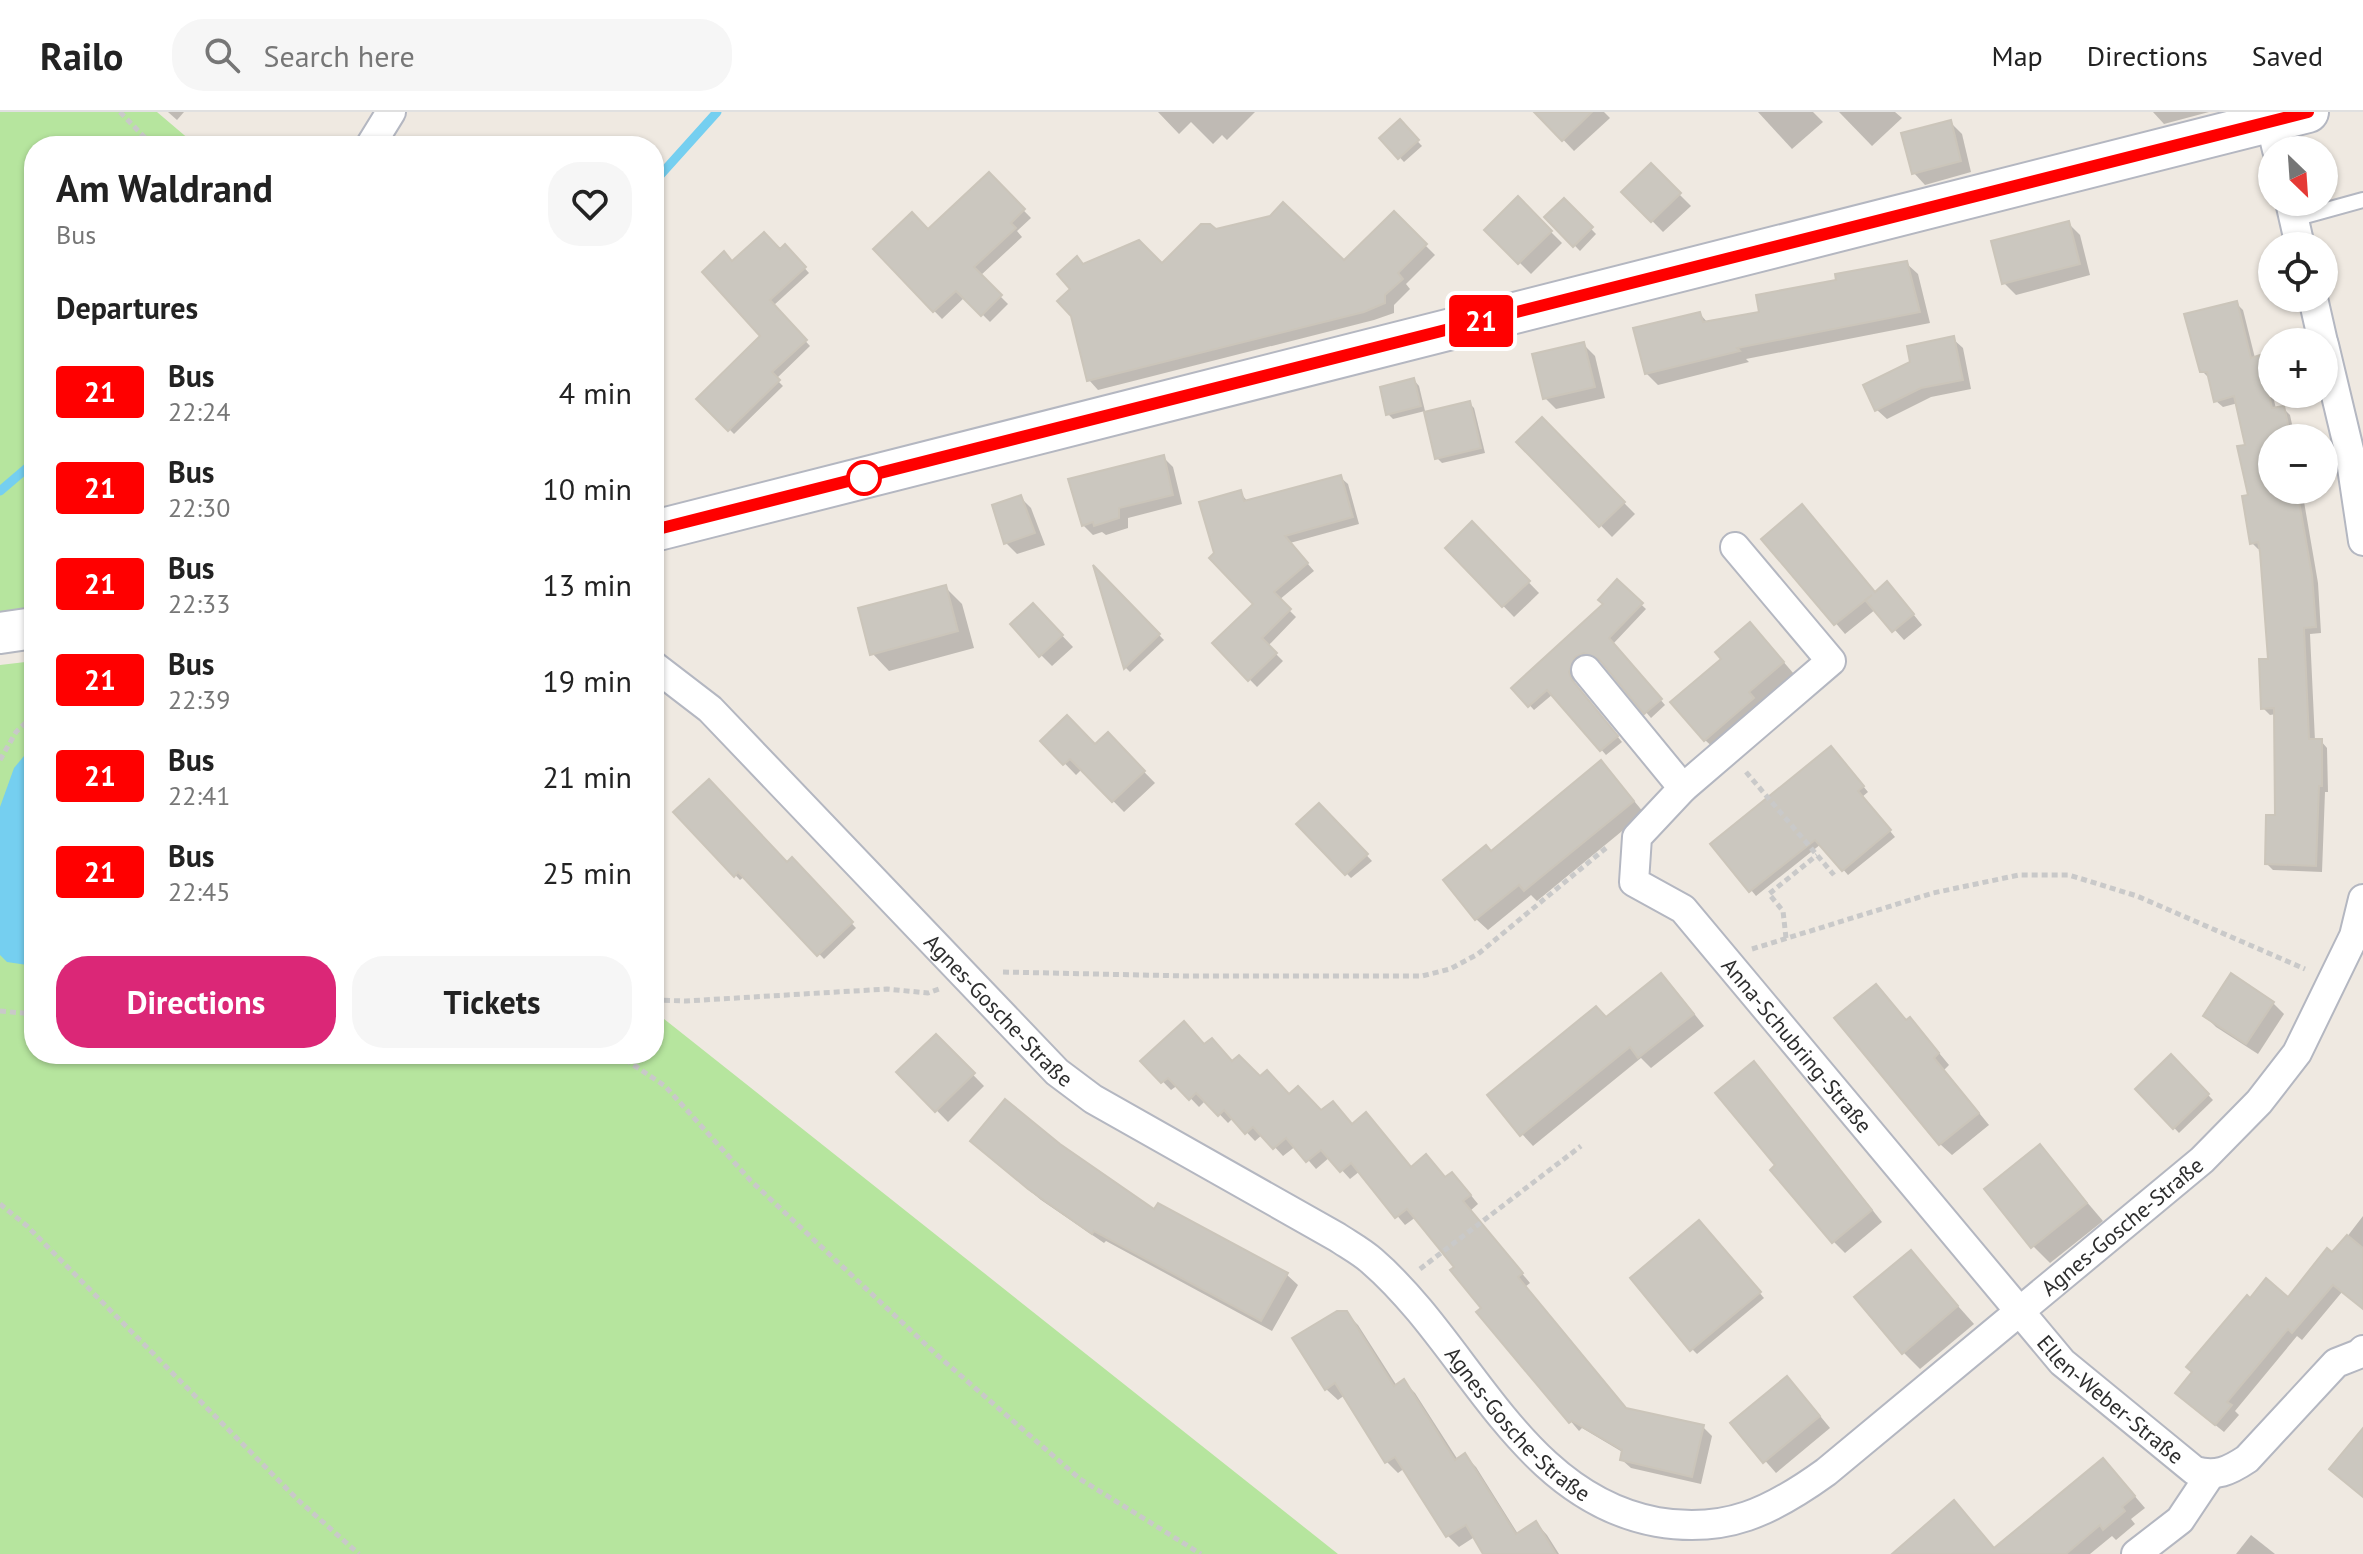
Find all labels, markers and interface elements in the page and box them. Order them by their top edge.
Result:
search box [172,19,732,91]
text: Railo [40,31,124,80]
icon: search [200,33,244,77]
text: Search here [264,36,415,75]
text: Map [1992,37,2043,74]
text: Directions [2087,37,2208,74]
text: Saved [2252,37,2323,74]
north arrow [2258,136,2338,216]
map controls [2258,136,2338,504]
button: heart [548,162,632,246]
text: Am Waldrand [56,163,273,212]
text: Bus [56,218,96,251]
button: locate [2258,232,2338,312]
text: Departures [56,288,198,327]
line badge: 21 [1445,295,1517,347]
text: 21 [1465,302,1497,339]
button: + [2258,328,2338,408]
text: Bus [168,356,215,395]
text: 21 [84,373,116,410]
text: 4 min [559,373,632,412]
text: 22:24 [168,395,230,428]
button: − [2258,424,2338,504]
text: Bus [168,452,215,491]
unlabelled marker [847,461,881,495]
text: 21 [84,469,116,506]
text: 10 min [542,469,632,508]
text: 22:30 [168,491,230,524]
text: Bus [168,548,215,587]
text: 21 [84,565,116,602]
text: 13 min [542,565,632,604]
text: 22:33 [168,587,230,620]
text: Bus [168,644,215,683]
text: 21 [84,661,116,698]
text: 19 min [542,661,632,700]
text: 22:39 [168,683,230,716]
text: Bus [168,740,215,779]
text: 21 [84,757,116,794]
text: 21 min [542,757,632,796]
text: 22:41 [168,779,230,812]
text: Bus [168,836,215,875]
text: 21 [84,853,116,890]
text: 25 min [542,853,632,892]
text: 22:45 [168,875,230,908]
street label: Agnes-Gosche-Straße [918,928,1078,1093]
street label: Anna-Schubring-Straße [1716,952,1878,1139]
button: Directions [56,956,336,1048]
button: Tickets [352,956,632,1048]
street label: Agnes-Gosche-Straße [2035,1151,2209,1302]
street label: Ellen-Weber-Straße [2031,1329,2189,1470]
street label: Agnes-Gosche-Straße [1439,1341,1595,1508]

